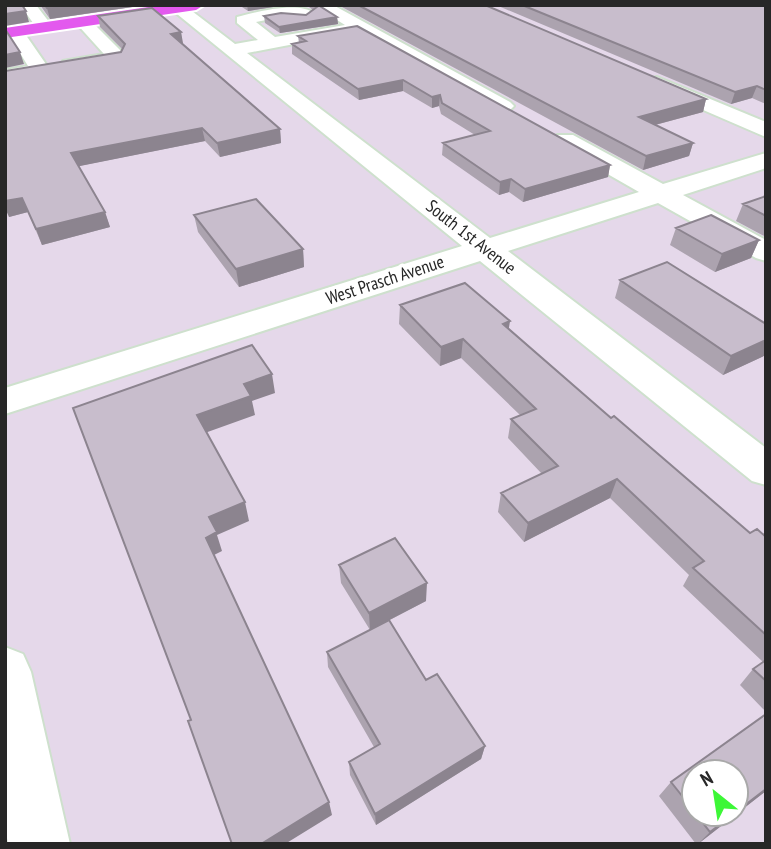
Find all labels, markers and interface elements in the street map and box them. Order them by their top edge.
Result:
street label: South 1st Avenue [422,194,521,279]
street label: West Prasch Avenue [323,250,447,309]
north arrow [680,758,750,828]
text: N [696,765,717,791]

